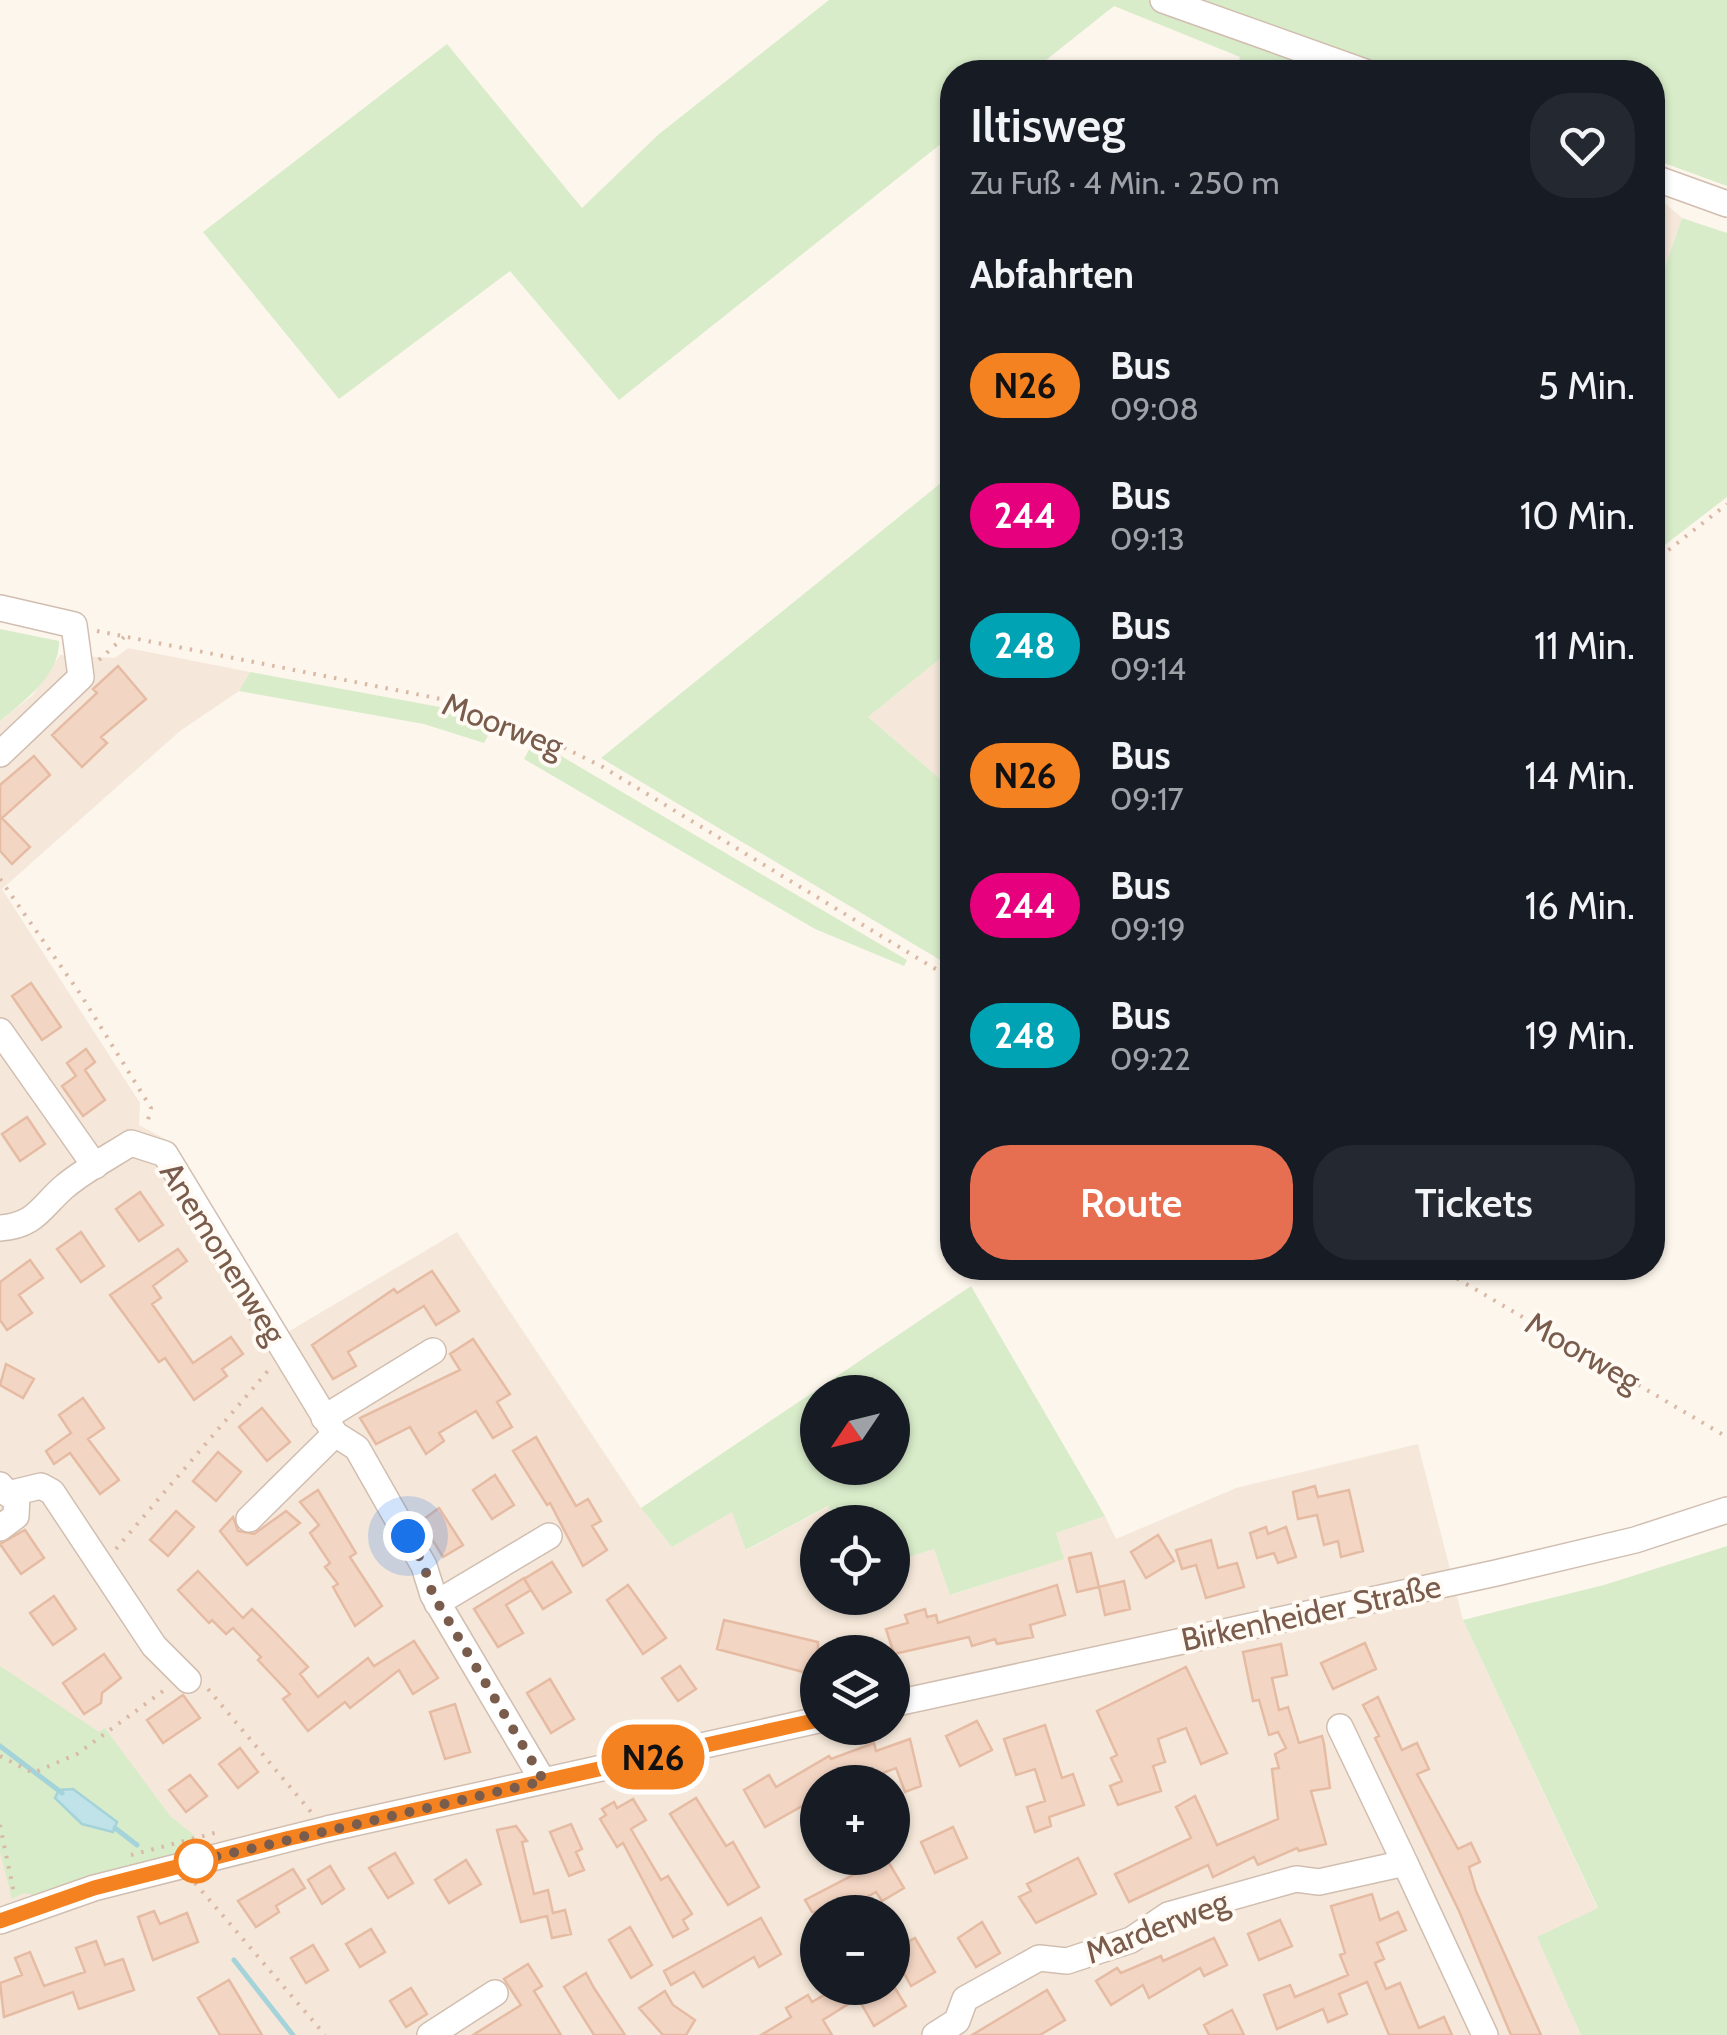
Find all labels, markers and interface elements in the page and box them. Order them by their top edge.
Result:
button: heart [1530,93,1635,198]
text: Iltisweg [970,96,1125,154]
text: Zu Fuß · 4 Min. · 250 m [970,163,1280,202]
text: Abfahrten [970,251,1134,298]
text: Bus [1110,342,1171,389]
text: 5 Min. [1538,362,1635,409]
text: N26 [994,364,1056,407]
text: 09:08 [1110,389,1199,428]
text: Bus [1110,472,1171,519]
text: 10 Min. [1520,492,1635,539]
text: 244 [994,494,1056,537]
text: 09:13 [1110,519,1185,558]
text: Bus [1110,602,1171,649]
text: 11 Min. [1534,622,1635,669]
text: 248 [994,624,1056,667]
text: 09:14 [1110,649,1186,688]
street label: Moorweg [437,684,570,766]
text: Bus [1110,732,1171,779]
text: 14 Min. [1524,752,1635,799]
text: N26 [994,754,1056,797]
text: 09:17 [1110,779,1184,818]
text: Bus [1110,862,1171,909]
text: 16 Min. [1525,882,1635,929]
text: 244 [994,884,1056,927]
text: 09:19 [1110,909,1186,948]
text: Bus [1110,992,1171,1039]
text: 19 Min. [1525,1012,1635,1059]
text: 248 [994,1014,1056,1057]
text: 09:22 [1110,1039,1191,1078]
button: Route [970,1145,1293,1260]
button: Tickets [1313,1145,1635,1260]
street label: Anemonenweg [152,1155,295,1352]
street label: Moorweg [1519,1303,1649,1401]
north arrow [800,1375,910,1485]
map controls [800,1375,910,2005]
button: locate [800,1505,910,1615]
your location [383,1511,433,1561]
street label: Birkenheider Straße [1177,1566,1444,1659]
button: layers [800,1635,910,1745]
line badge: N26 [596,1724,710,1790]
text: N26 [622,1736,684,1779]
button: + [800,1765,910,1875]
unlabelled marker [175,1840,217,1882]
street label: Marderweg [1080,1881,1235,1972]
button: − [800,1895,910,2005]

